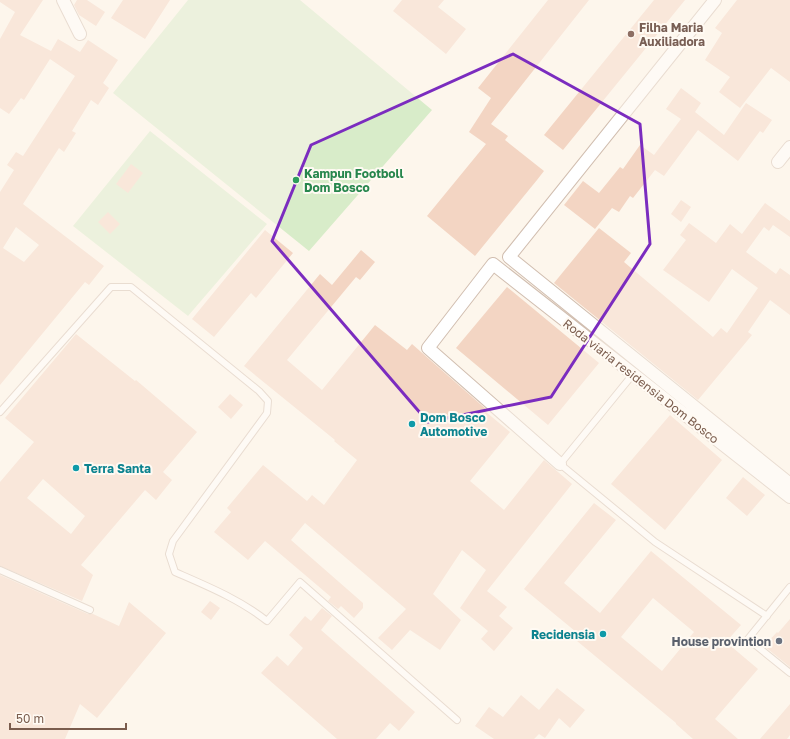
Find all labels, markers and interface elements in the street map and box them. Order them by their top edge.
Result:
place label: Filha Maria Auxiliadora [639,20,705,49]
marker: Filha Maria Auxiliadora [626,29,636,39]
place label: Kampun Footboll Dom Bosco [304,166,404,195]
marker: Kampun Footboll Dom Bosco [291,175,301,185]
street label: Roda viaria residensia Dom Bosco [560,316,722,446]
place label: Dom Bosco Automotive [420,410,487,439]
marker: Dom Bosco Automotive [407,419,417,429]
place label: Terra Santa [84,461,151,476]
marker: Terra Santa [71,463,81,473]
place label: Recidensia [531,627,595,642]
marker: Recidensia [598,629,608,639]
place label: House provintion [672,634,771,649]
marker: House provintion [774,636,784,646]
scale bar [10,705,126,731]
text: 50 m [16,711,44,726]

